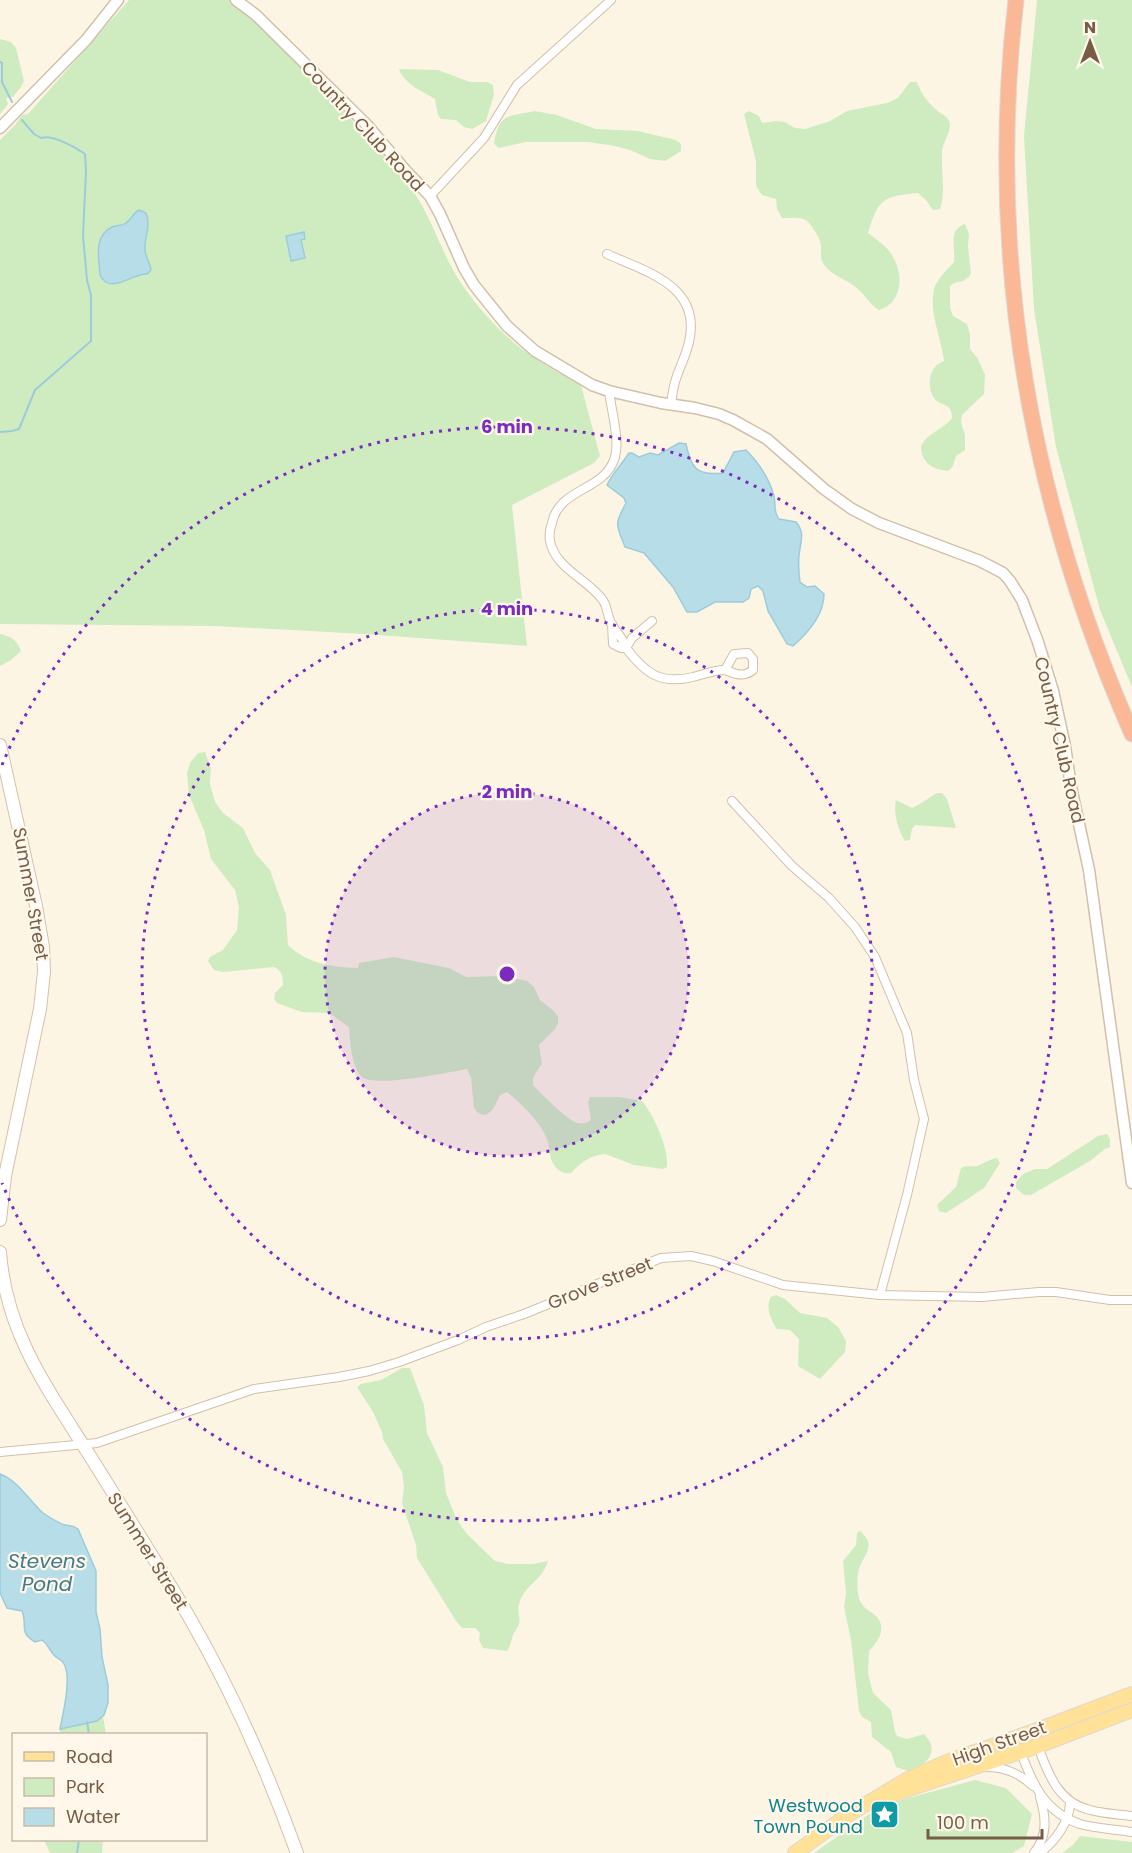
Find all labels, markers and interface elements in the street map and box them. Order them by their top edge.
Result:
north arrow [1060,12,1120,72]
text: N [1084,16,1096,39]
street label: Country Club Road [296,55,430,197]
text: 6 min [481,414,533,439]
text: 4 min [481,596,533,621]
street label: Country Club Road [1029,654,1091,826]
text: 2 min [482,779,532,804]
street label: Summer Street [7,826,55,962]
centre of rings [497,964,517,984]
street label: Grove Street [544,1251,656,1315]
street label: Summer Street [102,1487,194,1615]
water label: Stevens Pond [8,1547,86,1598]
street label: High Street [949,1714,1049,1772]
legend [12,1733,207,1841]
text: Road [66,1744,113,1769]
text: Park [66,1774,105,1799]
place label: Westwood Town Pound [754,1793,863,1839]
place icon: Westwood Town Pound [868,1799,900,1831]
scale bar [928,1802,1042,1840]
text: Water [66,1804,120,1829]
text: 100 m [937,1810,989,1835]

